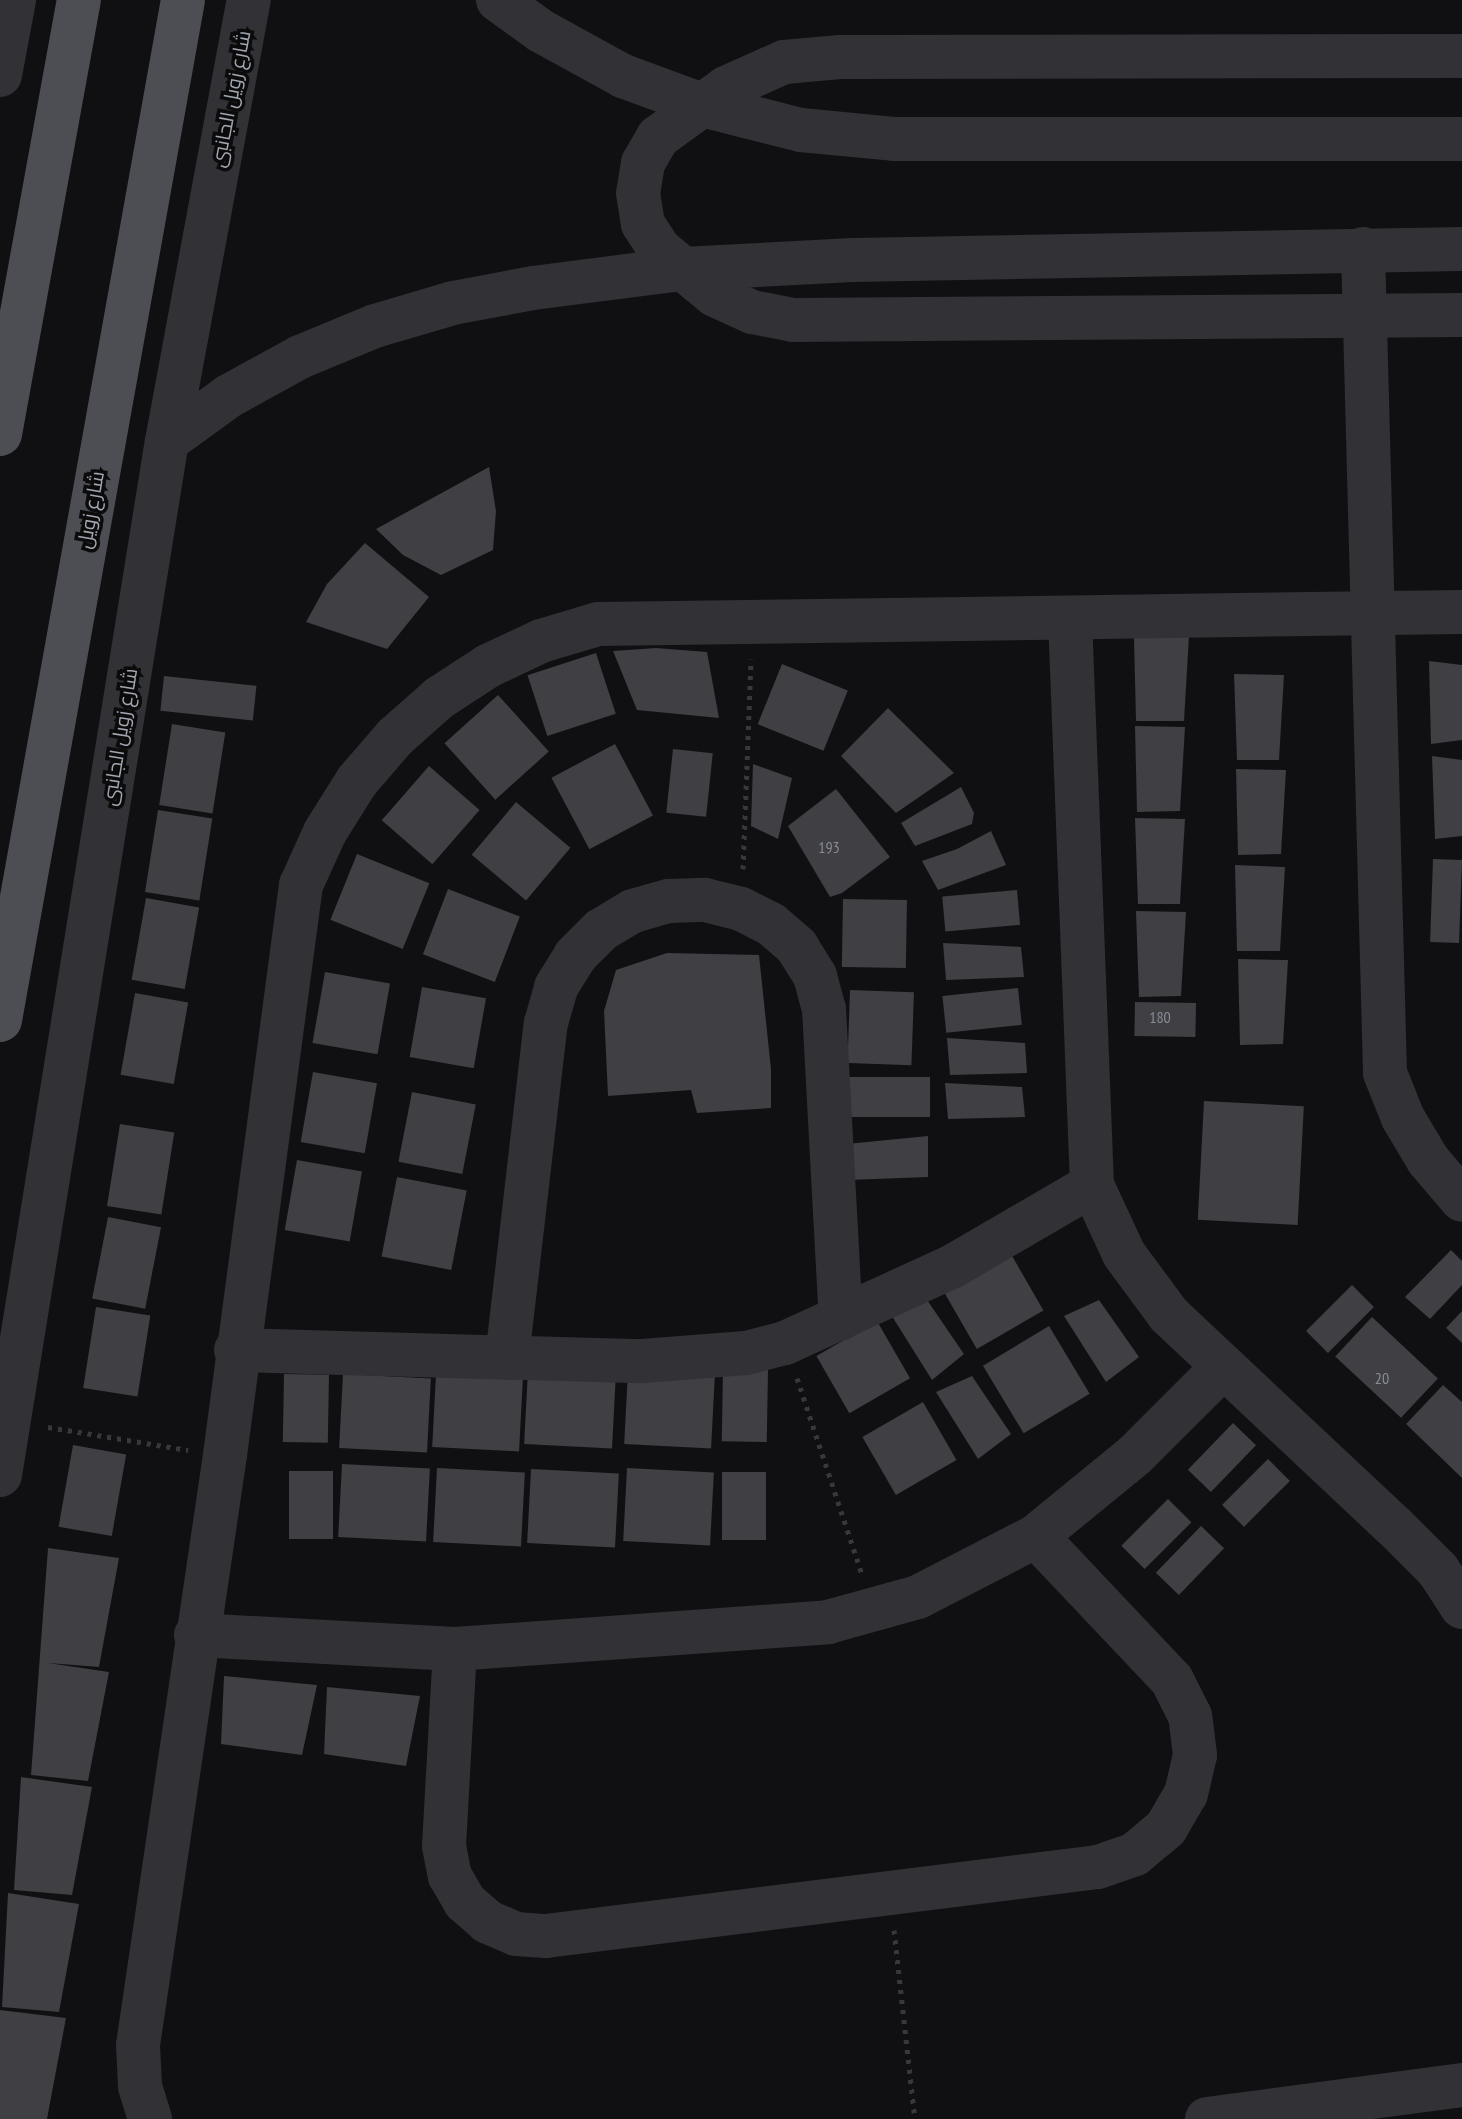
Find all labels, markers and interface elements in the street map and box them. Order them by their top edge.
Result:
street label: شارع زويل الجانبى [206,28,256,170]
street label: شارع زويل [72,469,110,551]
street label: شارع زويل الجانبى [97,666,143,808]
house number: 193 [818,837,840,857]
house number: 180 [1149,1007,1171,1027]
house number: 20 [1375,1368,1389,1388]

